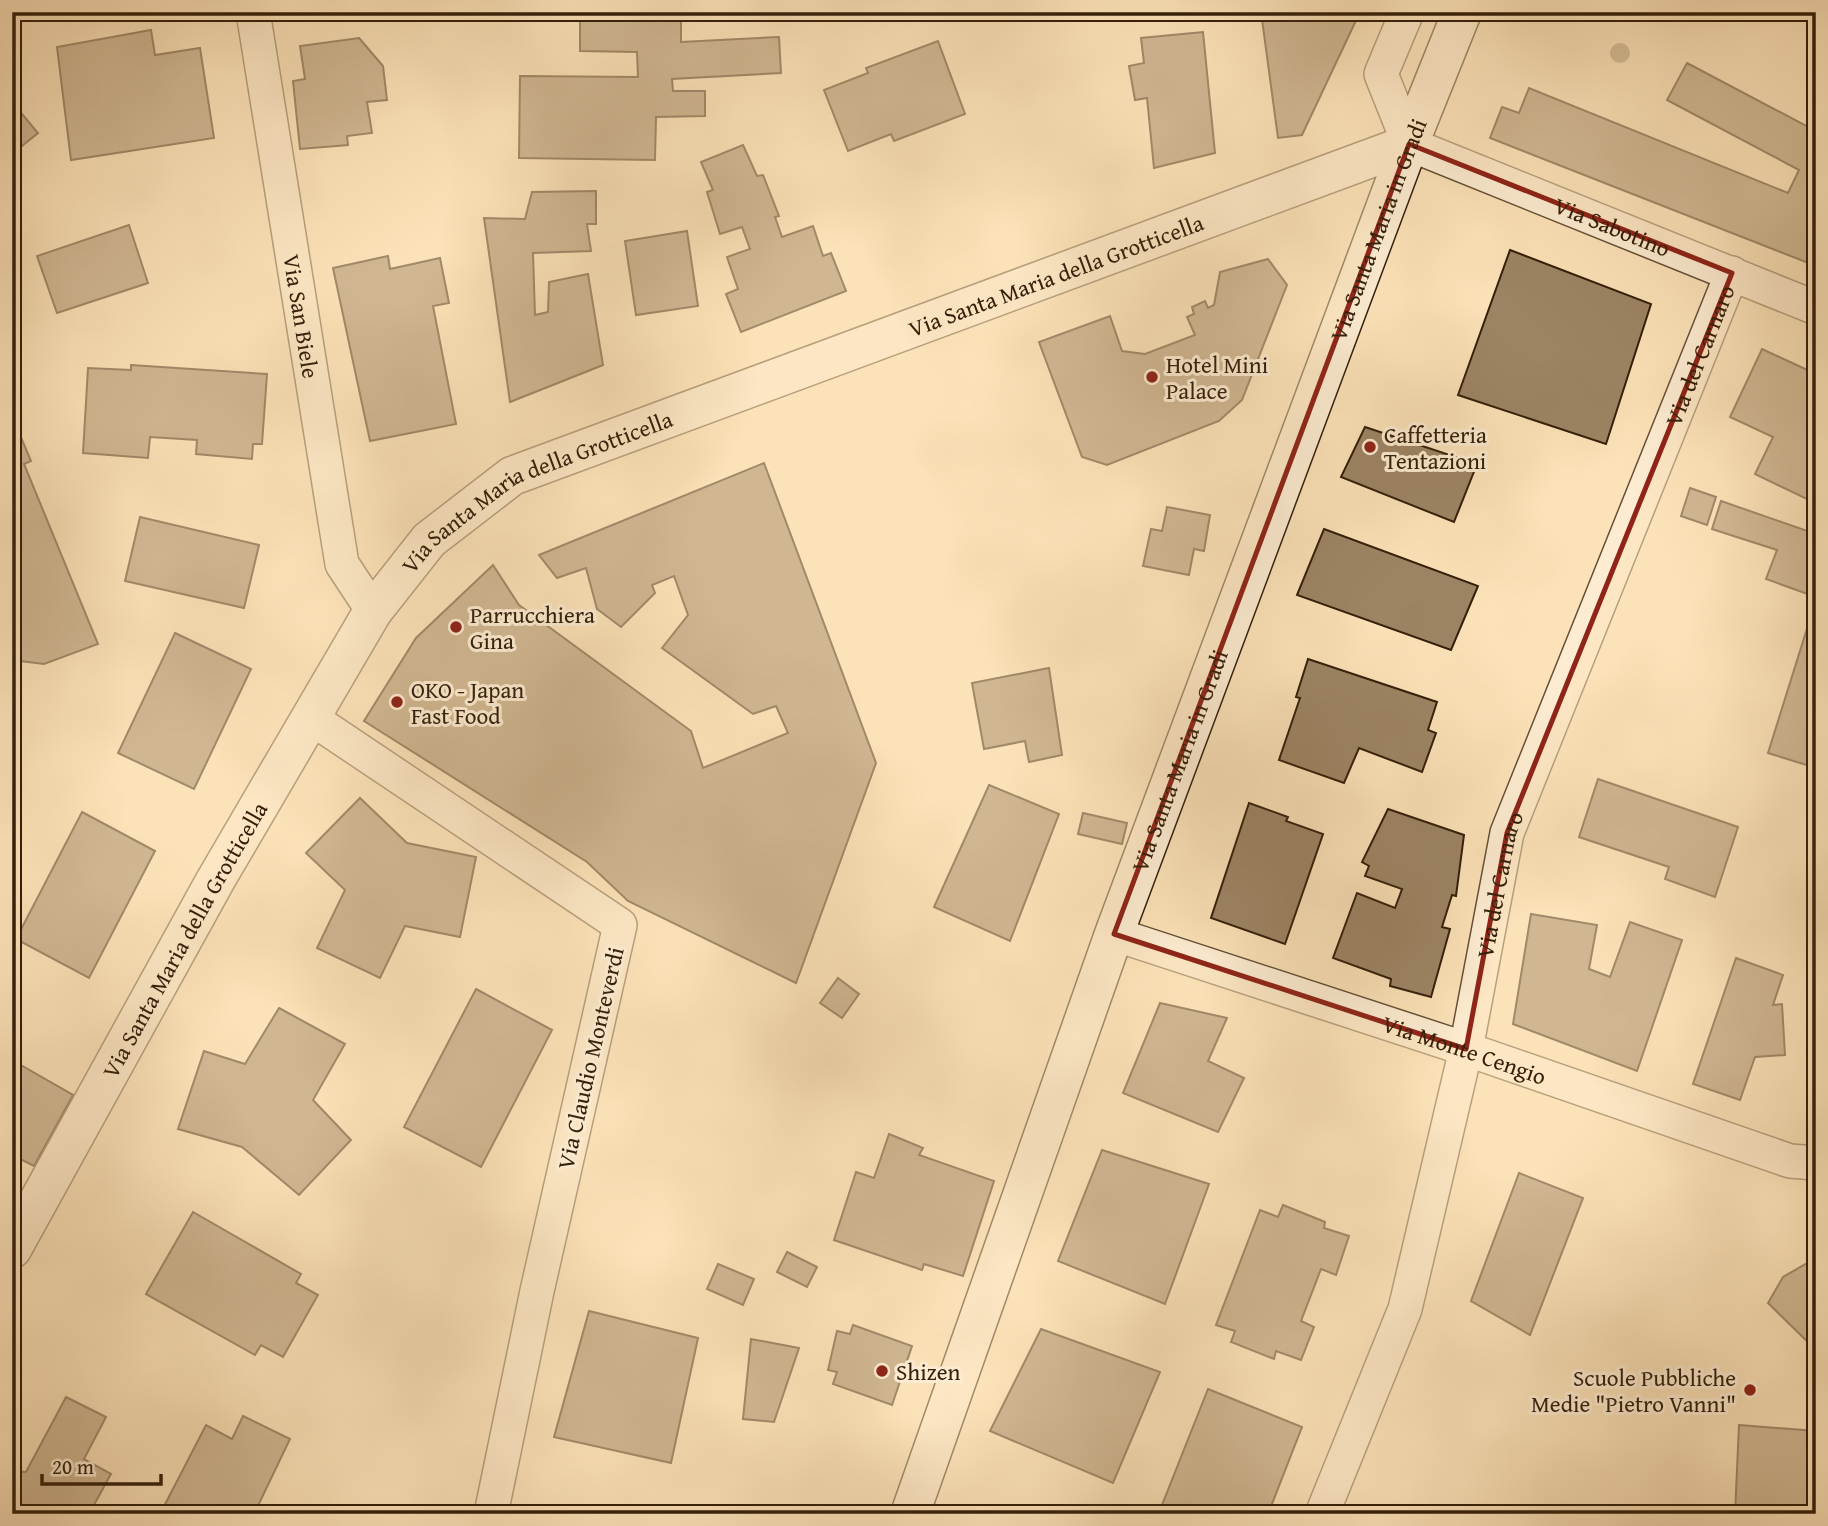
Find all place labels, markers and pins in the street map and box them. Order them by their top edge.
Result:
place label: Hotel Mini Palace [1166,348,1268,407]
marker: Hotel Mini Palace [1144,369,1160,385]
place label: Caffetteria Tentazioni [1384,418,1487,477]
marker: Caffetteria Tentazioni [1362,439,1378,455]
place label: Parrucchiera Gina [470,598,595,657]
marker: Parrucchiera Gina [448,619,464,635]
place label: OKO - Japan Fast Food [411,673,524,732]
marker: OKO - Japan Fast Food [389,694,405,710]
place label: Shizen [896,1355,960,1388]
place label: Scuole Pubbliche Medie "Pietro Vanni" [1531,1361,1736,1420]
marker: Shizen [874,1363,890,1379]
marker: Scuole Pubbliche Medie "Pietro Vanni" [1742,1382,1758,1398]

